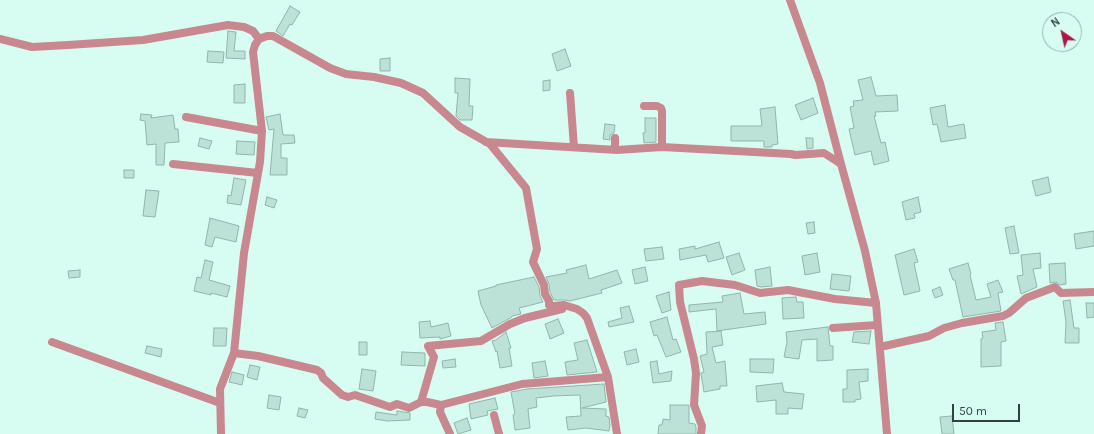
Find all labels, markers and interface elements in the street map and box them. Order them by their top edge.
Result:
north arrow [1042,12,1082,52]
text: N [1049,15,1062,30]
scale bar [954,396,1022,422]
text: 50 m [959,404,987,418]

